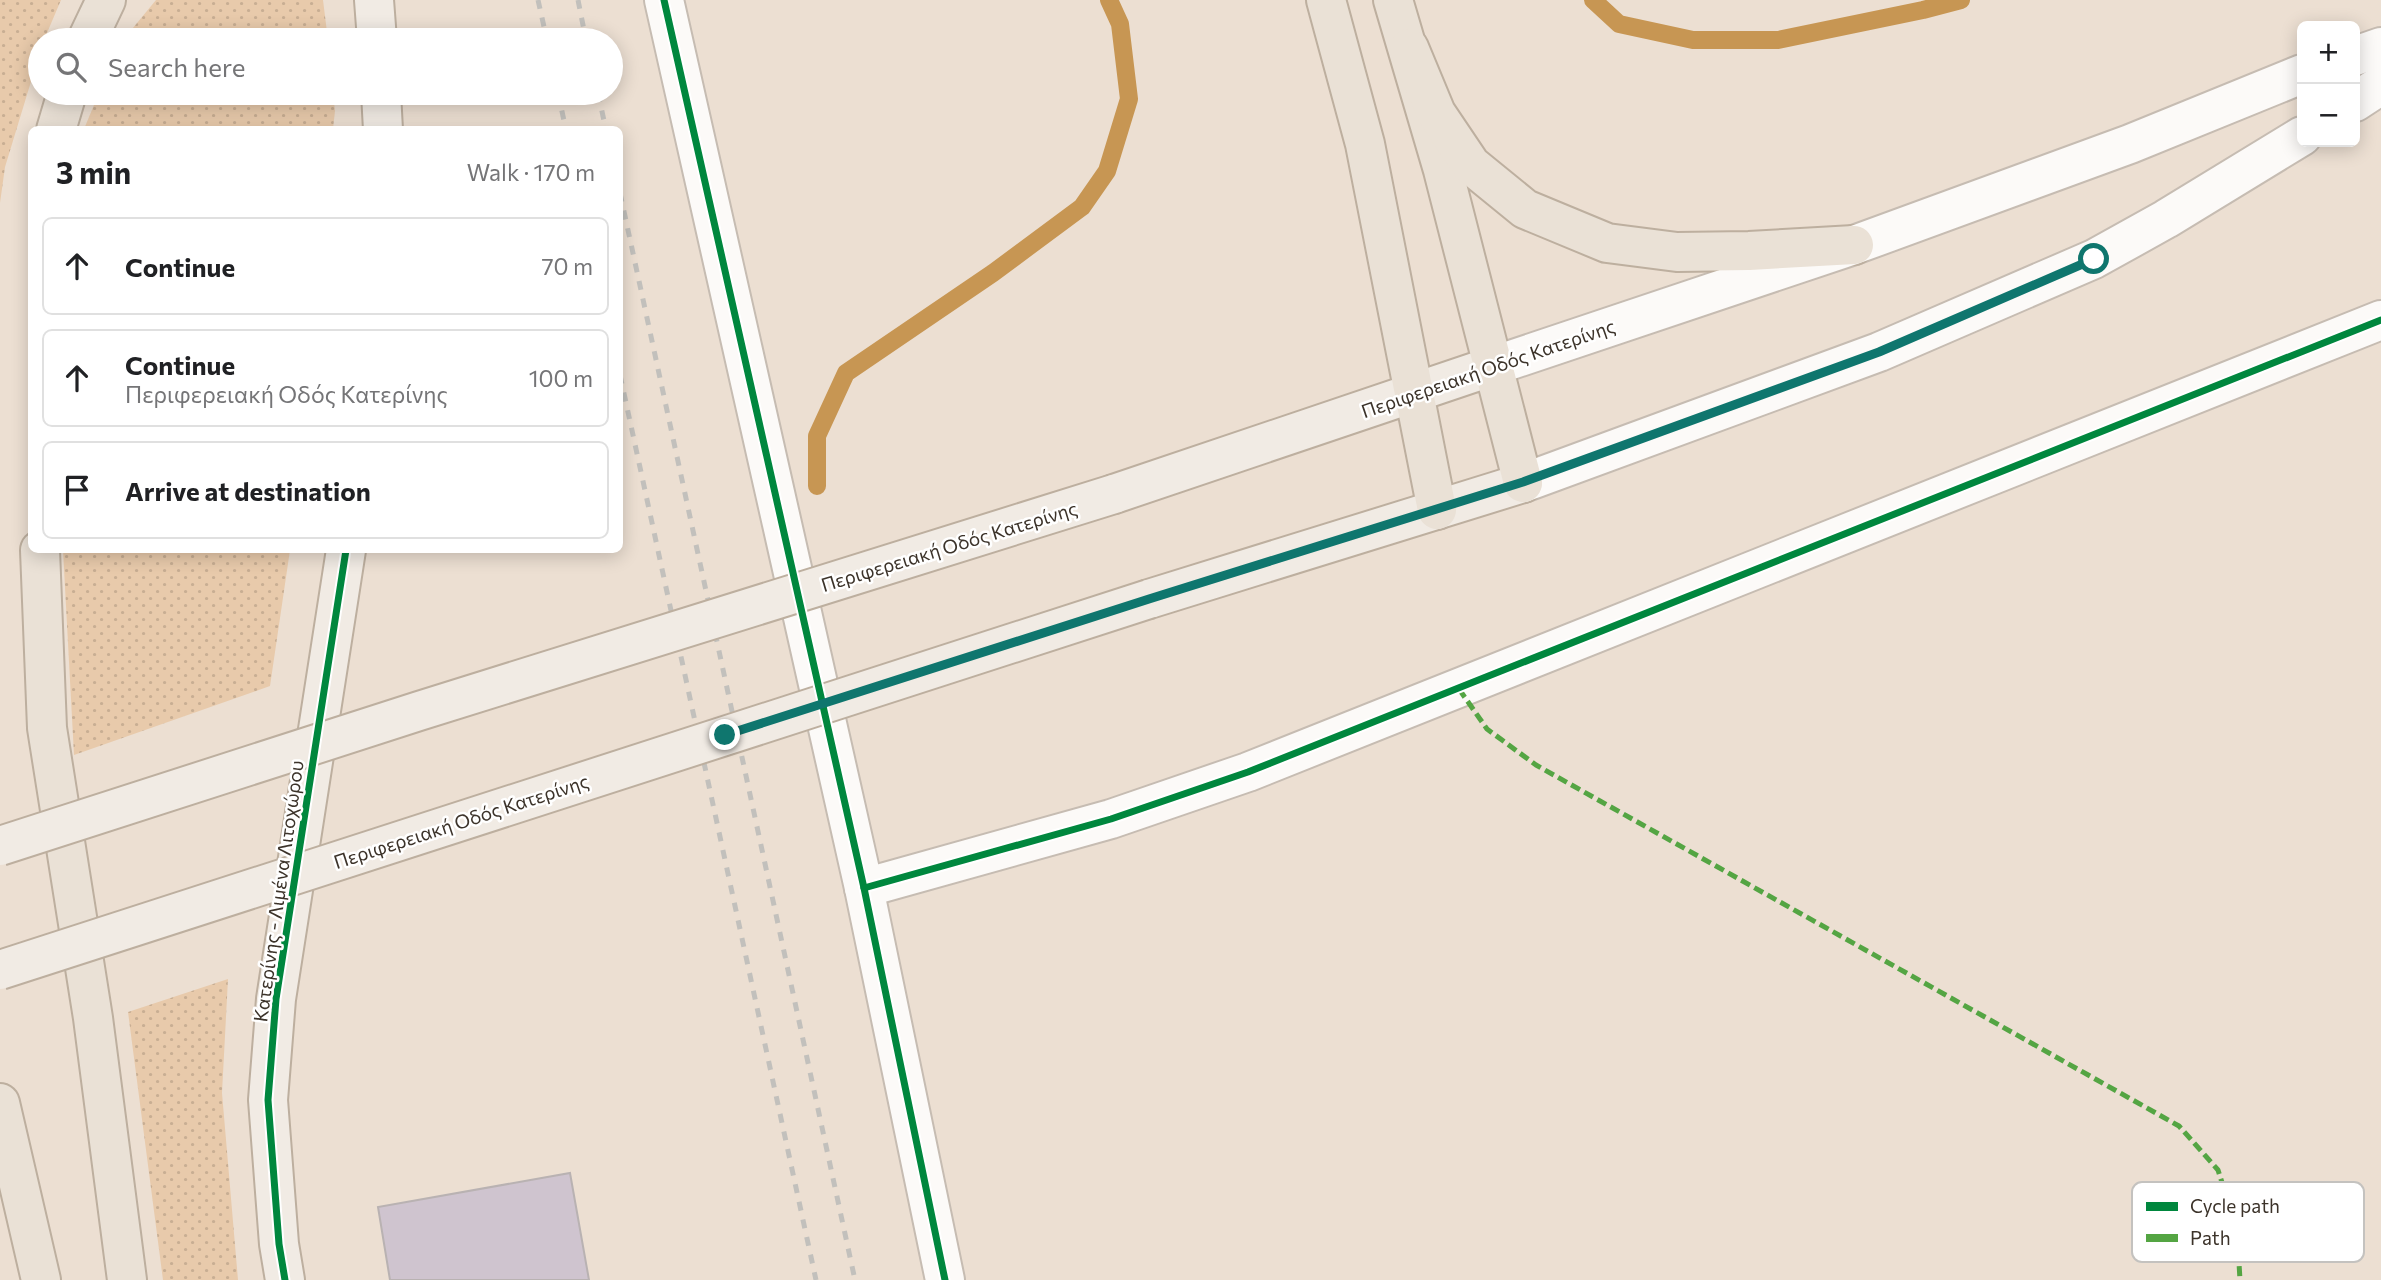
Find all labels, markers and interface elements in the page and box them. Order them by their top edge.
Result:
map controls [2297,21,2360,147]
button: + [2297,21,2360,84]
search box [28,28,623,105]
icon: search [52,48,90,86]
text: Search here [108,51,246,82]
button: − [2297,84,2360,147]
text: 3 min [56,153,131,190]
text: Walk · 170 m [467,158,595,186]
route start [2078,243,2109,274]
icon: ahead [58,247,96,285]
text: Continue [125,251,235,282]
text: 70 m [541,252,593,280]
street label: Περιφερειακή Οδός Κατερίνης [1358,314,1618,422]
text: Continue [125,349,235,380]
icon: ahead [58,359,96,397]
text: 100 m [529,364,593,392]
text: Περιφερειακή Οδός Κατερίνης [125,380,448,408]
icon: arrive [58,471,96,509]
text: Arrive at destination [125,475,371,506]
street label: Περιφερειακή Οδός Κατερίνης [818,496,1080,596]
route end [709,719,740,750]
street label: Κατερίνης - Λιμένα Λιτοχώρου [248,759,308,1023]
street label: Περιφερειακή Οδός Κατερίνης [331,769,591,873]
legend [2132,1182,2364,1262]
text: Cycle path [2190,1194,2280,1217]
text: Path [2190,1226,2231,1249]

